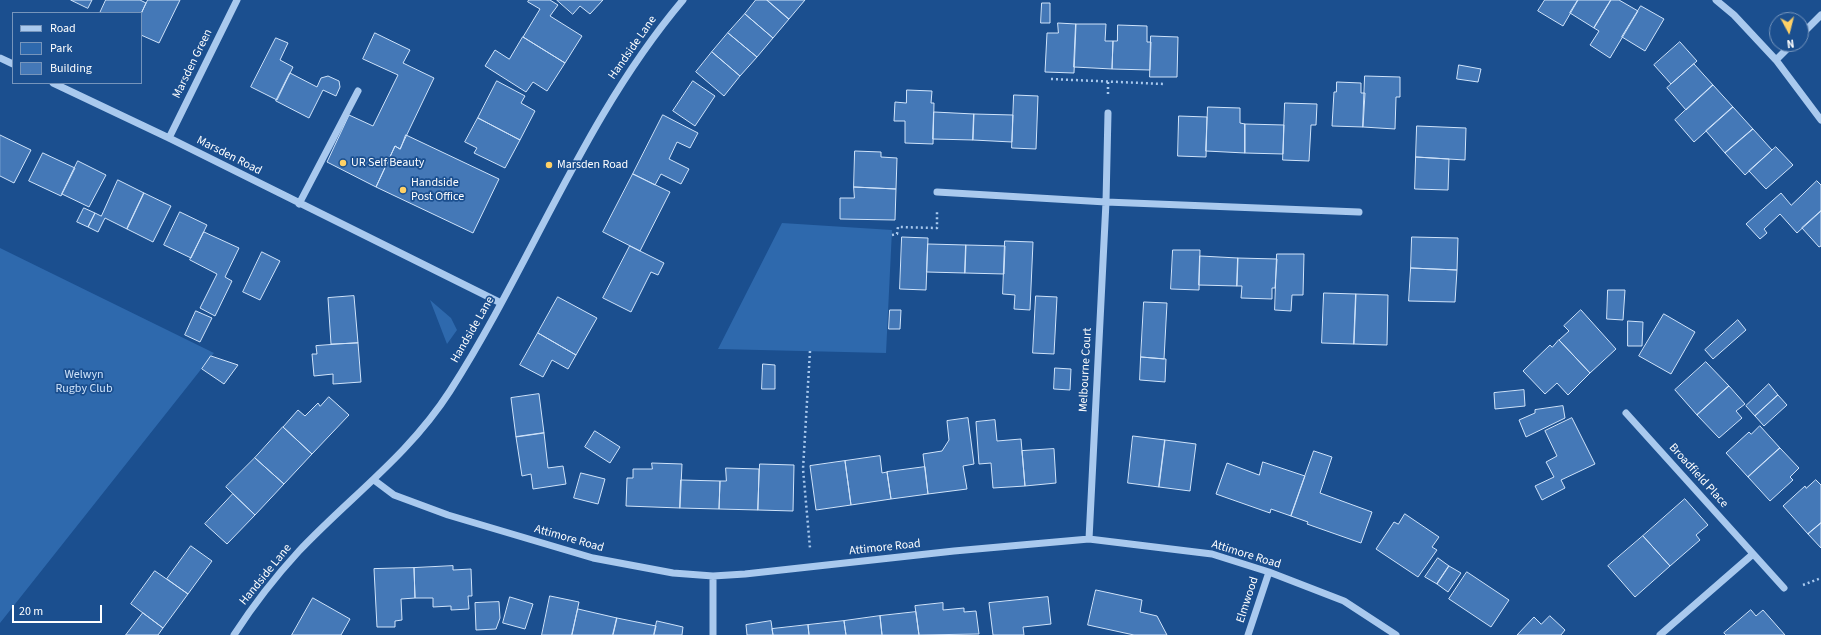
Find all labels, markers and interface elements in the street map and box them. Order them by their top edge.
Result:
legend [12,12,142,84]
north arrow [1769,12,1809,52]
street label: Handside Lane [606,13,660,83]
text: Road [50,20,76,37]
street label: Marsden Green [170,27,216,101]
text: N [1786,36,1795,51]
text: Park [50,40,72,57]
text: Building [50,60,92,77]
street label: Marsden Road [194,133,264,179]
place label: UR Self Beauty [351,156,424,170]
marker: UR Self Beauty [338,158,348,168]
place label: Marsden Road [557,158,628,172]
marker: Marsden Road [544,160,554,170]
place label: Handside Post Office [411,176,464,204]
marker: Handside Post Office [398,185,408,195]
street label: Handside Lane [448,294,498,366]
street label: Melbourne Court [1077,327,1095,413]
park label: Welwyn Rugby Club [55,368,113,396]
street label: Broadfield Place [1665,441,1731,511]
street label: Attimore Road [533,522,605,556]
street label: Attimore Road [849,537,921,559]
street label: Attimore Road [1210,538,1282,572]
street label: Handside Lane [237,542,295,608]
street label: Elmwood [1234,575,1262,625]
scale bar [14,597,104,623]
text: 20 m [19,603,43,620]

